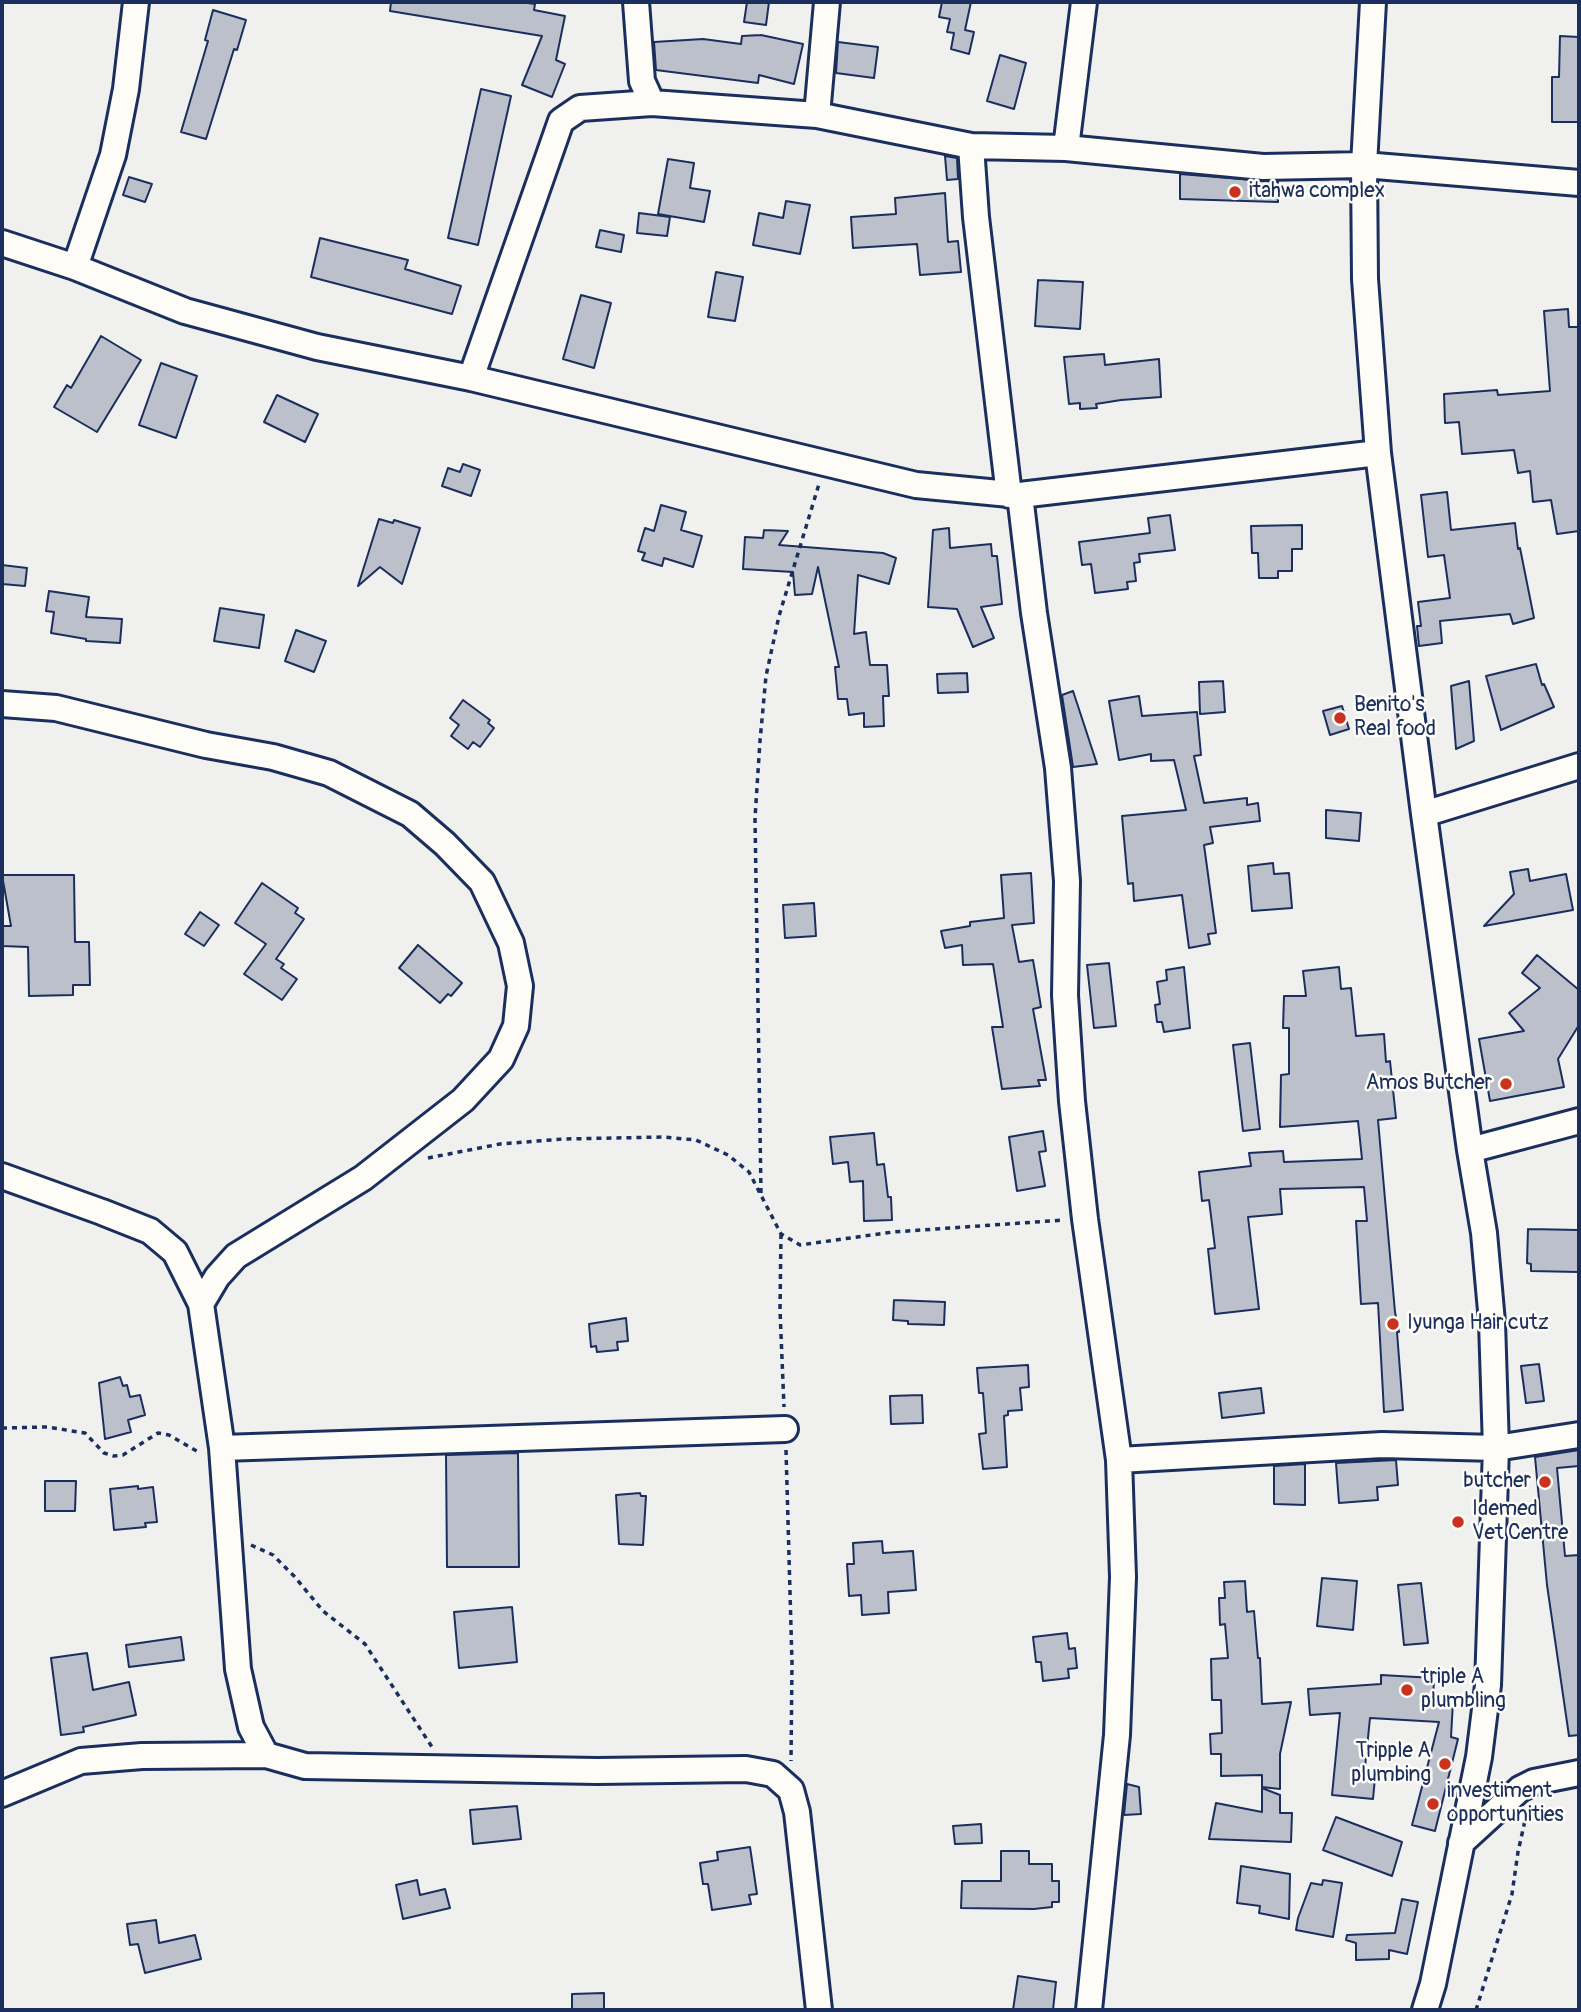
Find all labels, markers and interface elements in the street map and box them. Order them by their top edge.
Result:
place label: itahwa complex [1249,179,1385,205]
marker: itahwa complex [1227,184,1243,200]
place label: Benito's Real food [1354,693,1436,743]
marker: Benito's Real food [1332,710,1348,726]
place label: Amos Butcher [1366,1071,1492,1097]
marker: Amos Butcher [1498,1076,1514,1092]
place label: Iyunga Hair cutz [1407,1311,1549,1337]
marker: Iyunga Hair cutz [1385,1316,1401,1332]
place label: butcher [1463,1469,1531,1495]
marker: butcher [1537,1474,1553,1490]
place label: Idemed Vet Centre [1472,1497,1568,1547]
marker: Idemed Vet Centre [1450,1514,1466,1530]
place label: triple A plumbling [1421,1665,1506,1715]
marker: triple A plumbling [1399,1682,1415,1698]
place label: Tripple A plumbing [1351,1739,1431,1789]
marker: Tripple A plumbing [1437,1756,1453,1772]
place label: investiment opportunities [1447,1779,1564,1829]
marker: investiment opportunities [1425,1796,1441,1812]

